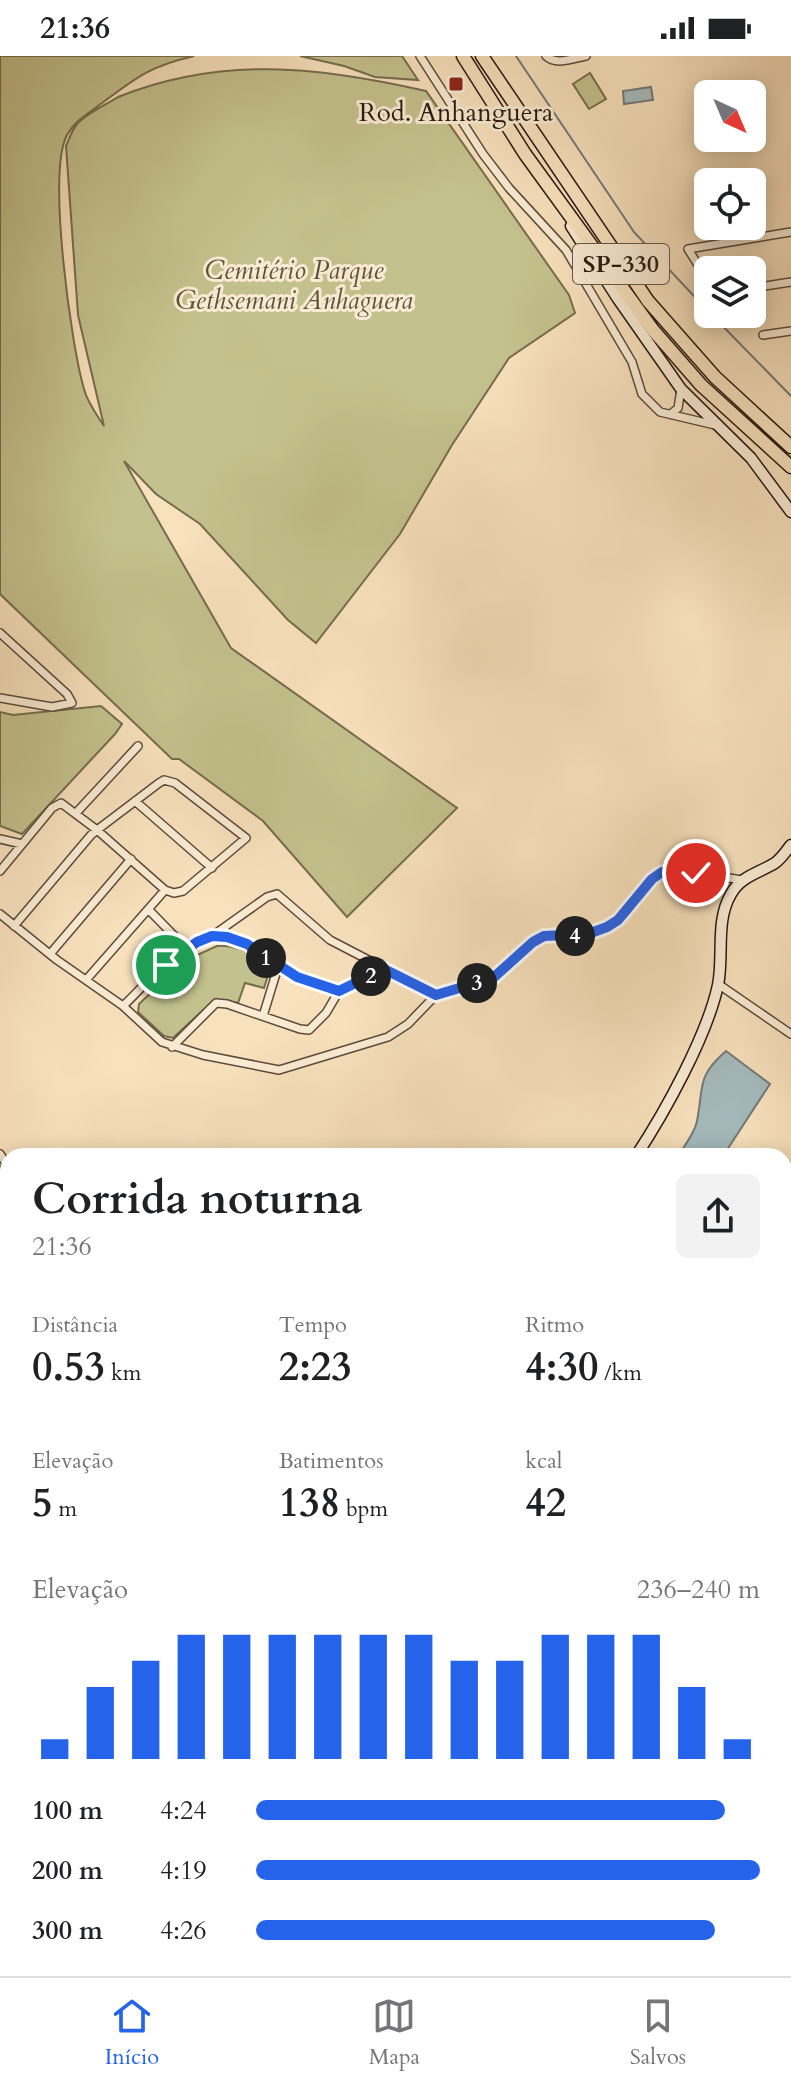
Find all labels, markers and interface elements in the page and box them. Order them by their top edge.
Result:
text: 21:36 [40,8,110,49]
marker: Rod. Anhanguera [447,75,465,93]
north arrow [694,80,766,152]
map controls [694,80,766,328]
place label: Rod. Anhanguera [359,95,553,130]
button: locate [694,168,766,240]
road number: SP-330 [573,244,669,284]
park label: Cemitério Parque Gethsemani Anhaguera [175,253,413,318]
button: layers [694,256,766,328]
pin [662,839,730,907]
icon: check [674,851,718,895]
pin: 4 [555,916,595,956]
text: 4 [569,921,581,951]
pin [132,931,200,999]
pin: 1 [246,938,286,978]
icon: arrive [144,943,188,987]
text: 1 [260,943,272,973]
pin: 2 [351,956,391,996]
text: 2 [365,961,377,991]
pin: 3 [457,963,497,1003]
text: 3 [471,968,483,998]
text: Corrida noturna [32,1169,363,1229]
button: share [676,1174,760,1258]
text: 21:36 [32,1229,92,1264]
text: Distância [32,1310,118,1340]
text: Tempo [279,1310,347,1340]
text: Ritmo [525,1310,584,1340]
text: 0.53 [32,1340,105,1395]
text: 2:23 [279,1340,352,1395]
text: 4:30 [525,1340,598,1395]
text: km [105,1358,141,1388]
text: /km [598,1358,642,1388]
text: Elevação [32,1446,113,1476]
text: Batimentos [279,1446,384,1476]
text: kcal [525,1446,562,1476]
text: 5 [32,1476,53,1531]
text: 138 [279,1476,340,1531]
text: 42 [525,1476,566,1531]
text: m [53,1494,77,1524]
text: bpm [340,1494,388,1524]
text: Elevação [32,1572,128,1607]
text: 236–240 m [637,1572,760,1607]
text: 100 m [32,1793,103,1828]
text: 4:24 [160,1793,207,1828]
text: 200 m [32,1853,103,1888]
text: 4:19 [160,1853,207,1888]
text: 300 m [32,1913,103,1948]
text: 4:26 [160,1913,207,1948]
tab: Início [105,1994,159,2072]
tab: Mapa [369,1994,420,2072]
tab: Salvos [630,1994,686,2072]

